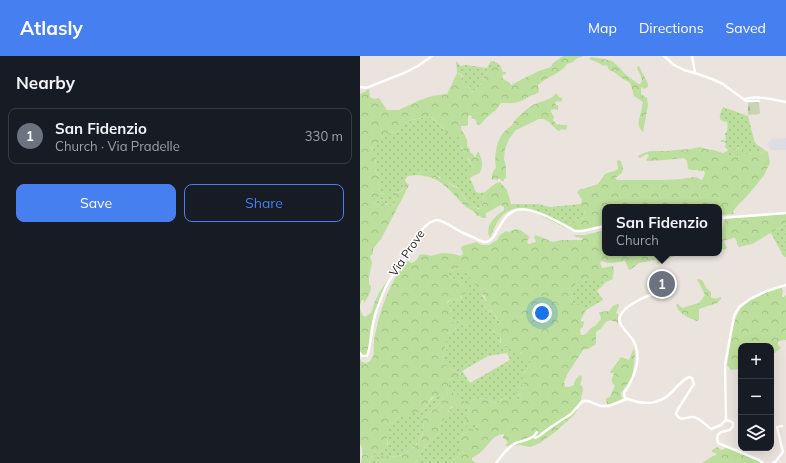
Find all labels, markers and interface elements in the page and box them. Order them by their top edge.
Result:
text: Atlasly [20,16,83,40]
text: Map [588,19,617,37]
text: Directions [639,19,704,37]
text: Saved [726,19,766,37]
text: Nearby [16,72,75,93]
text: San Fidenzio [55,119,147,138]
text: 1 [26,128,34,144]
text: 330 m [305,128,343,144]
text: Church · Via Pradelle [55,138,180,154]
button: Save [16,184,176,222]
button: Share [184,184,344,222]
popup [602,204,722,256]
text: San Fidenzio [616,213,708,232]
street label: Via Prove [386,227,428,279]
text: Church [616,232,659,248]
pin: 1 [649,269,675,299]
your location [532,303,552,323]
map controls [738,343,774,451]
button: + [738,343,774,379]
button: − [738,379,774,415]
button: layers [738,415,774,451]

